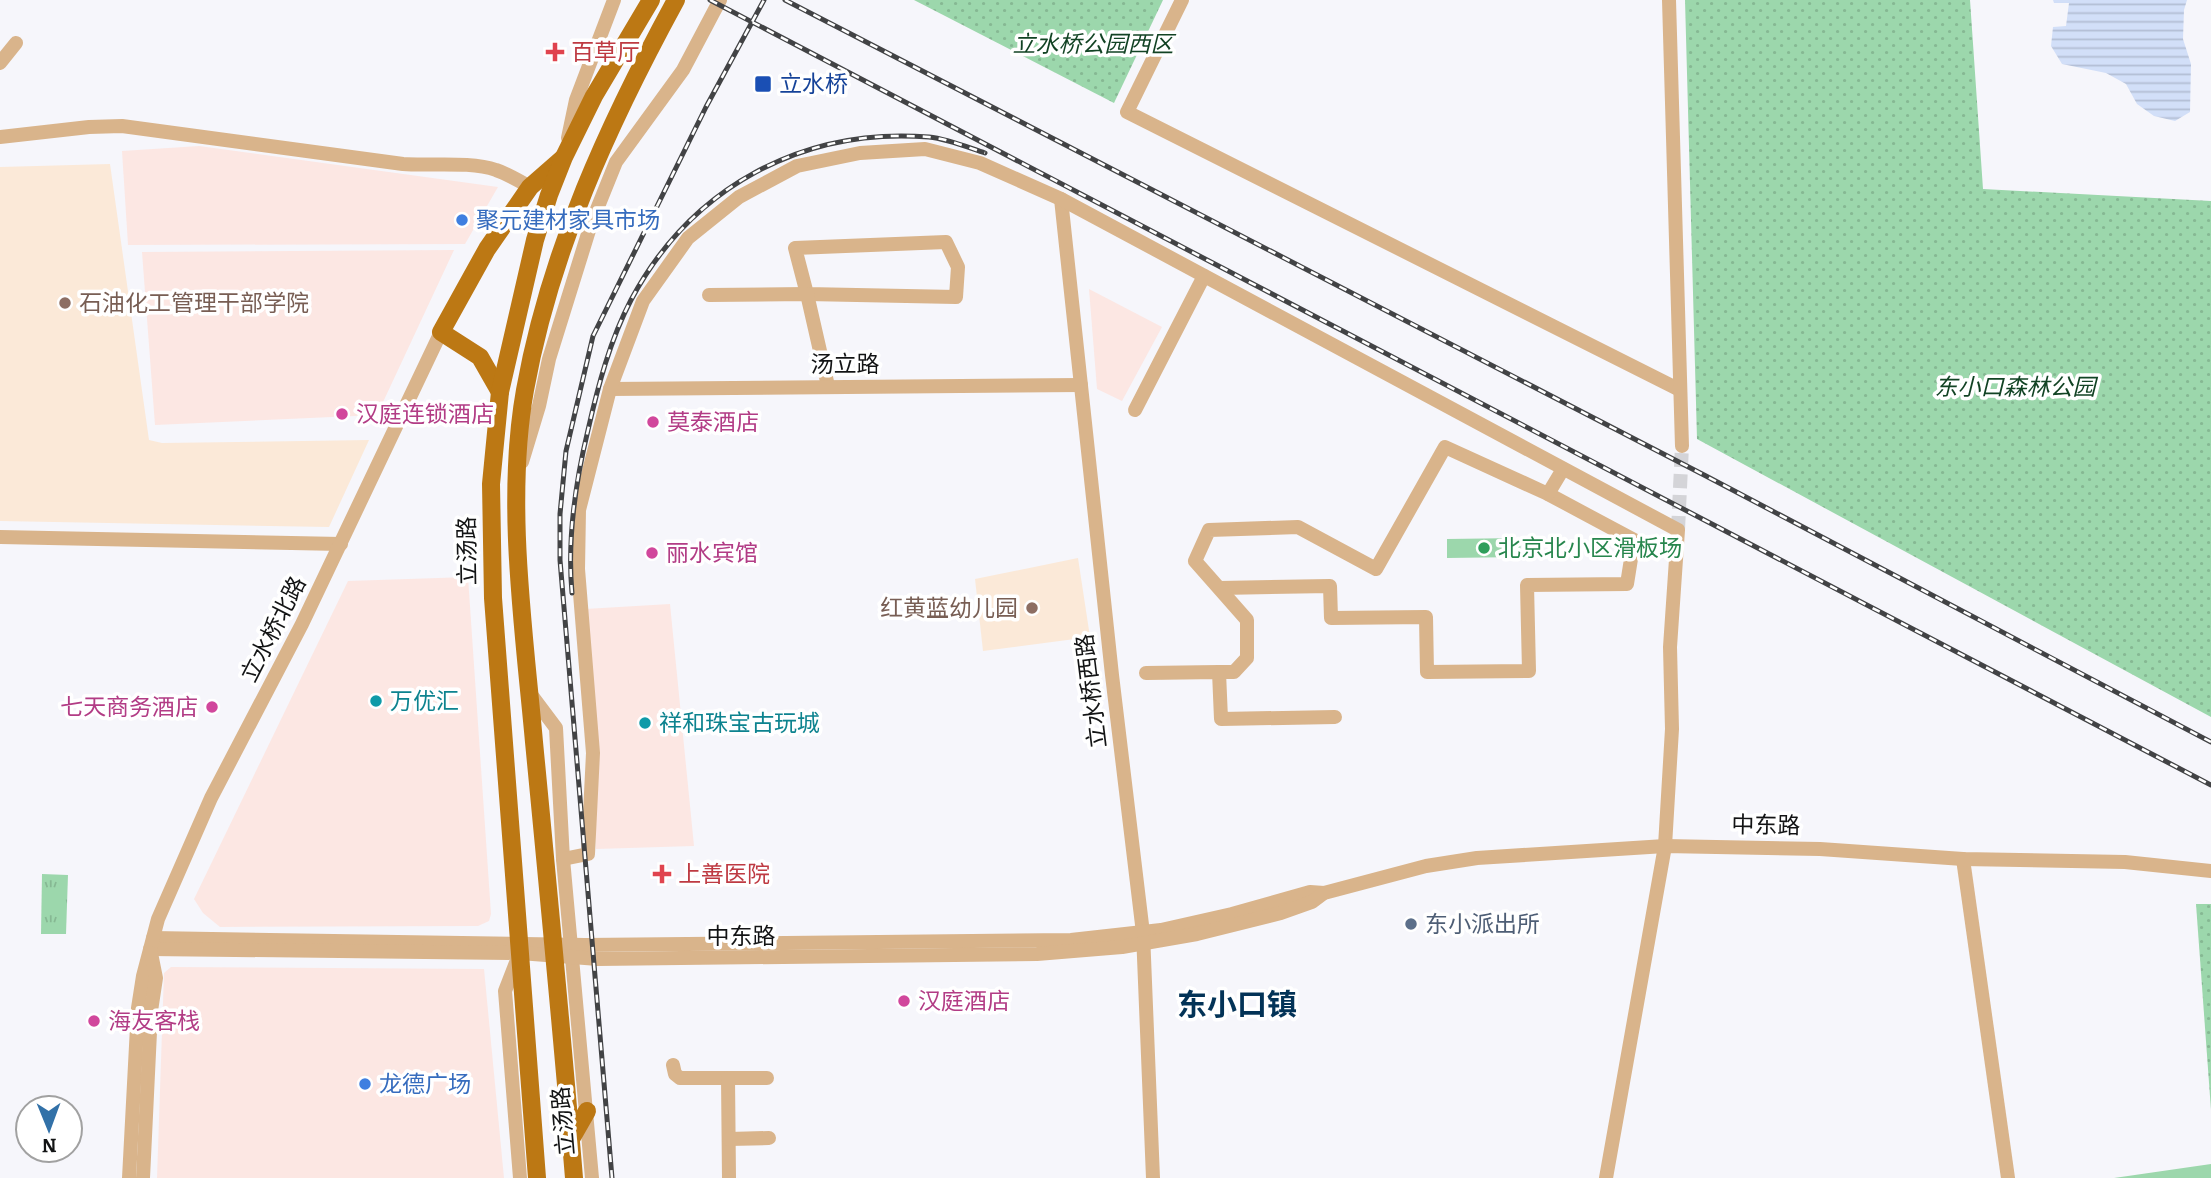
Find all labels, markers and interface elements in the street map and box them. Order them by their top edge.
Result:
park label: 立水桥公园西区 [1013,30,1177,58]
place label: 百草厅 [571,38,640,66]
marker: 百草厅 [545,42,565,62]
place label: 立水桥 [779,70,848,98]
marker: 立水桥 [753,74,773,94]
place label: 聚元建材家具市场 [476,206,660,234]
marker: 聚元建材家具市场 [454,212,470,228]
place label: 石油化工管理干部学院 [79,289,309,317]
marker: 石油化工管理干部学院 [57,295,73,311]
street label: 汤立路 [811,350,880,378]
park label: 东小口森林公园 [1935,373,2099,401]
place label: 汉庭连锁酒店 [356,400,494,428]
marker: 汉庭连锁酒店 [334,406,350,422]
place label: 莫泰酒店 [667,408,759,436]
marker: 莫泰酒店 [645,414,661,430]
street label: 立汤路 [452,516,482,586]
place label: 北京北小区滑板场 [1498,534,1682,562]
place label: 丽水宾馆 [666,539,758,567]
marker: 北京北小区滑板场 [1476,540,1492,556]
marker: 丽水宾馆 [644,545,660,561]
street label: 立水桥北路 [234,571,312,687]
place label: 红黄蓝幼儿园 [880,594,1018,622]
marker: 红黄蓝幼儿园 [1024,600,1040,616]
street label: 立水桥西路 [1070,632,1112,750]
place label: 万优汇 [390,687,459,715]
place label: 七天商务酒店 [60,693,198,721]
marker: 万优汇 [368,693,384,709]
marker: 七天商务酒店 [204,699,220,715]
place label: 祥和珠宝古玩城 [659,709,820,737]
marker: 祥和珠宝古玩城 [637,715,653,731]
street label: 中东路 [1731,810,1801,840]
place label: 上善医院 [678,860,770,888]
marker: 上善医院 [652,864,672,884]
place label: 东小派出所 [1425,910,1540,938]
marker: 东小派出所 [1403,916,1419,932]
street label: 中东路 [707,922,776,950]
place label: 汉庭酒店 [918,987,1010,1015]
district label: 东小口镇 [1177,987,1297,1023]
marker: 汉庭酒店 [896,993,912,1009]
place label: 海友客栈 [108,1007,200,1035]
marker: 海友客栈 [86,1013,102,1029]
place label: 龙德广场 [379,1070,471,1098]
marker: 龙德广场 [357,1076,373,1092]
street label: 立汤路 [546,1085,580,1157]
north arrow [14,1094,84,1164]
text: N [41,1134,57,1157]

